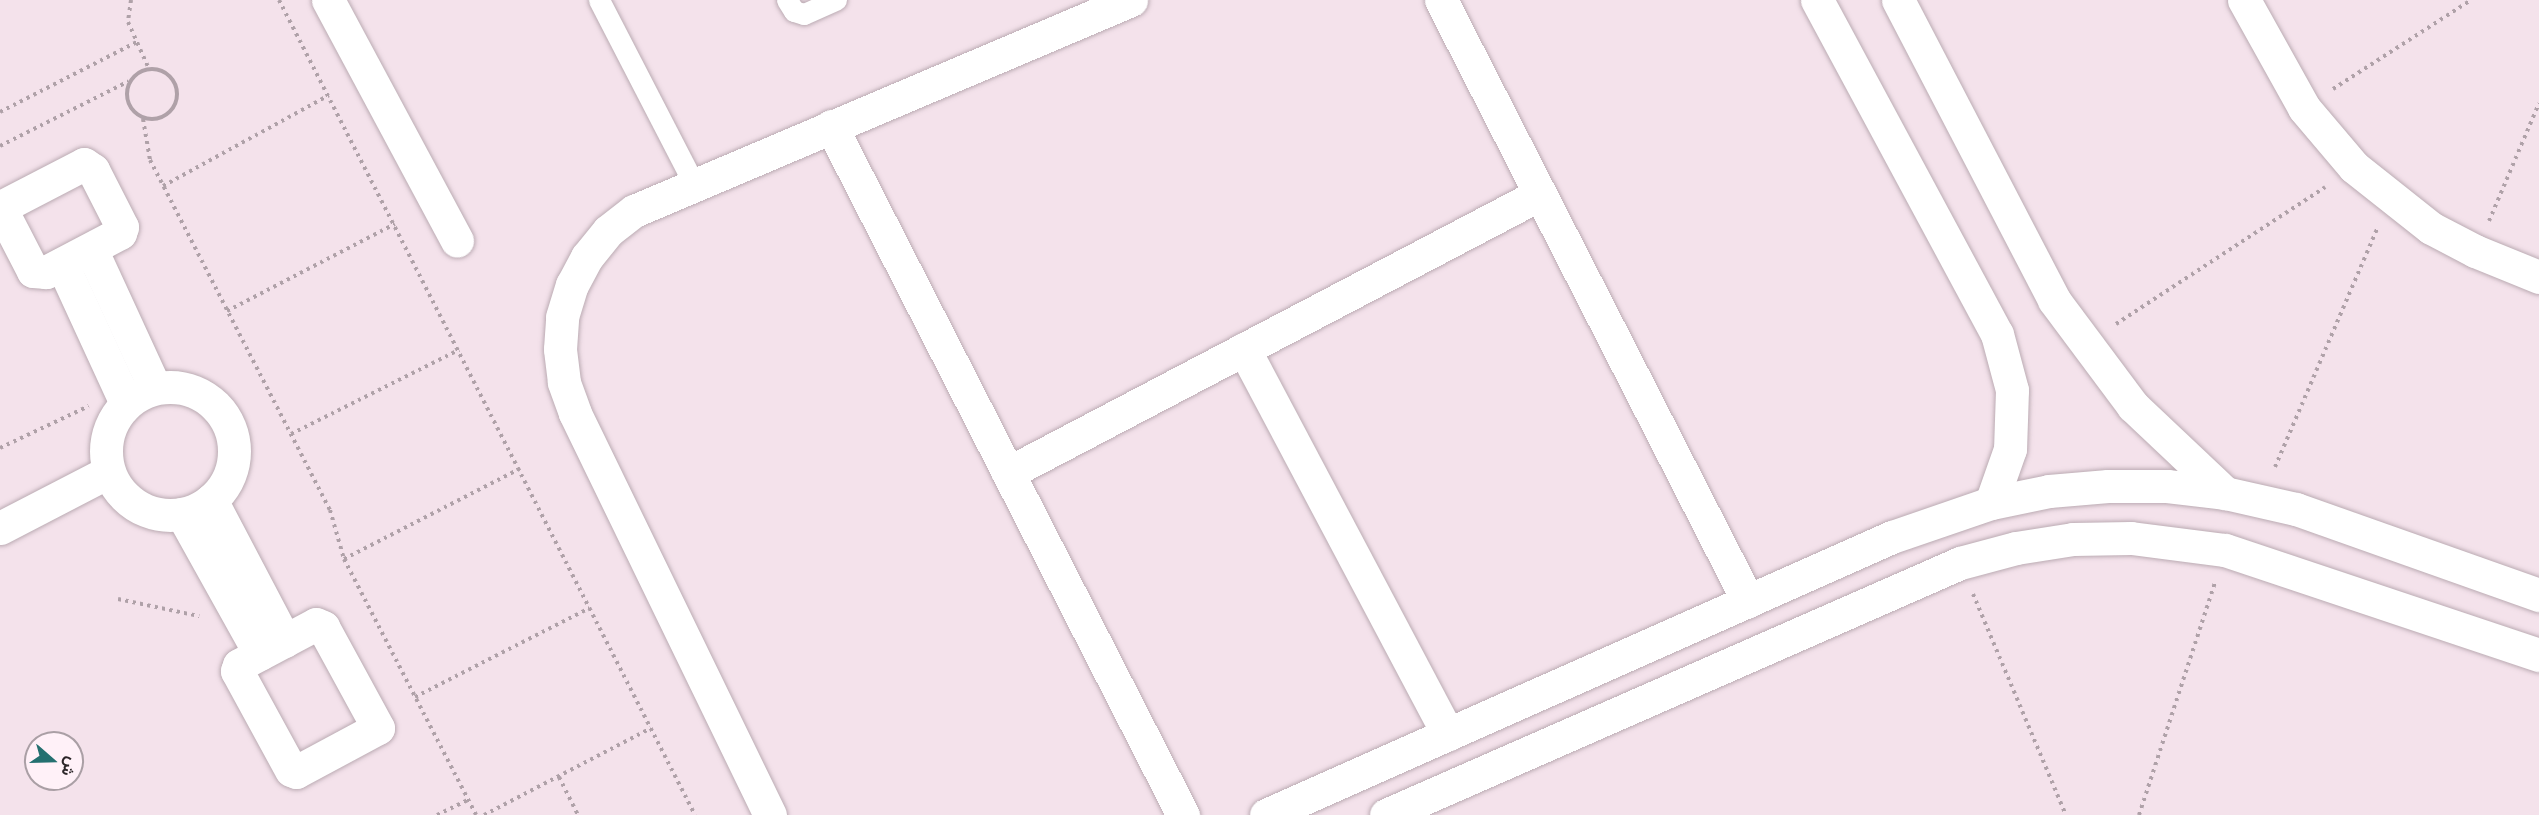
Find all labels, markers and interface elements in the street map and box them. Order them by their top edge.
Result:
north arrow [24,731,84,791]
text: ش [56,754,83,779]

